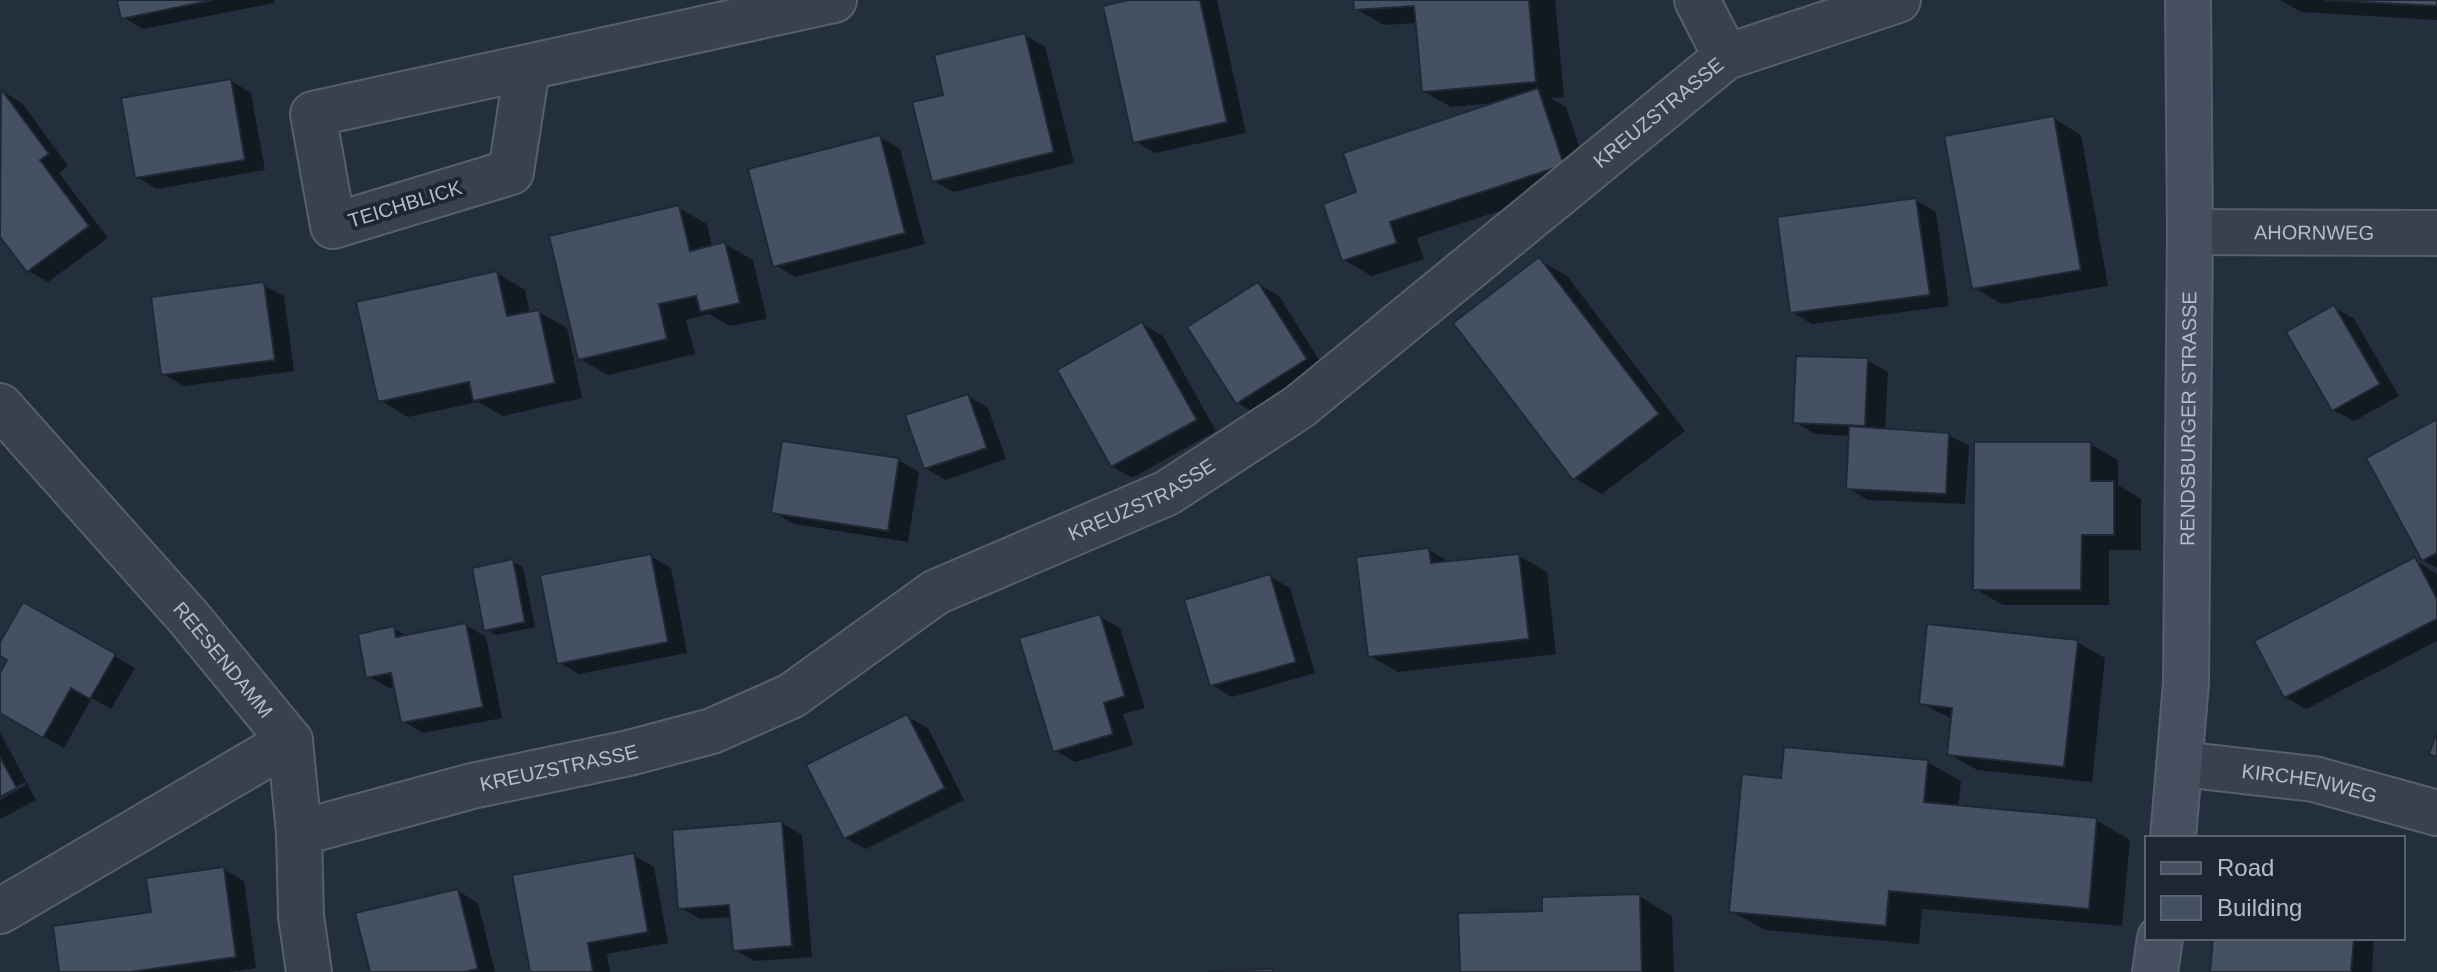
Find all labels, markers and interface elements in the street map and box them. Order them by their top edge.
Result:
street label: KREUZSTRASSE [1589,53,1728,172]
street label: TEICHBLICK [345,176,465,232]
street label: AHORNWEG [2254,221,2374,244]
street label: RENDSBURGER STRASSE [2176,291,2200,546]
street label: KREUZSTRASSE [1065,454,1219,545]
street label: REESENDAMM [169,597,277,722]
street label: KREUZSTRASSE [478,740,640,795]
street label: KIRCHENWEG [2240,760,2380,807]
legend [2145,836,2405,940]
text: Road [2217,854,2274,881]
text: Building [2217,894,2302,921]

